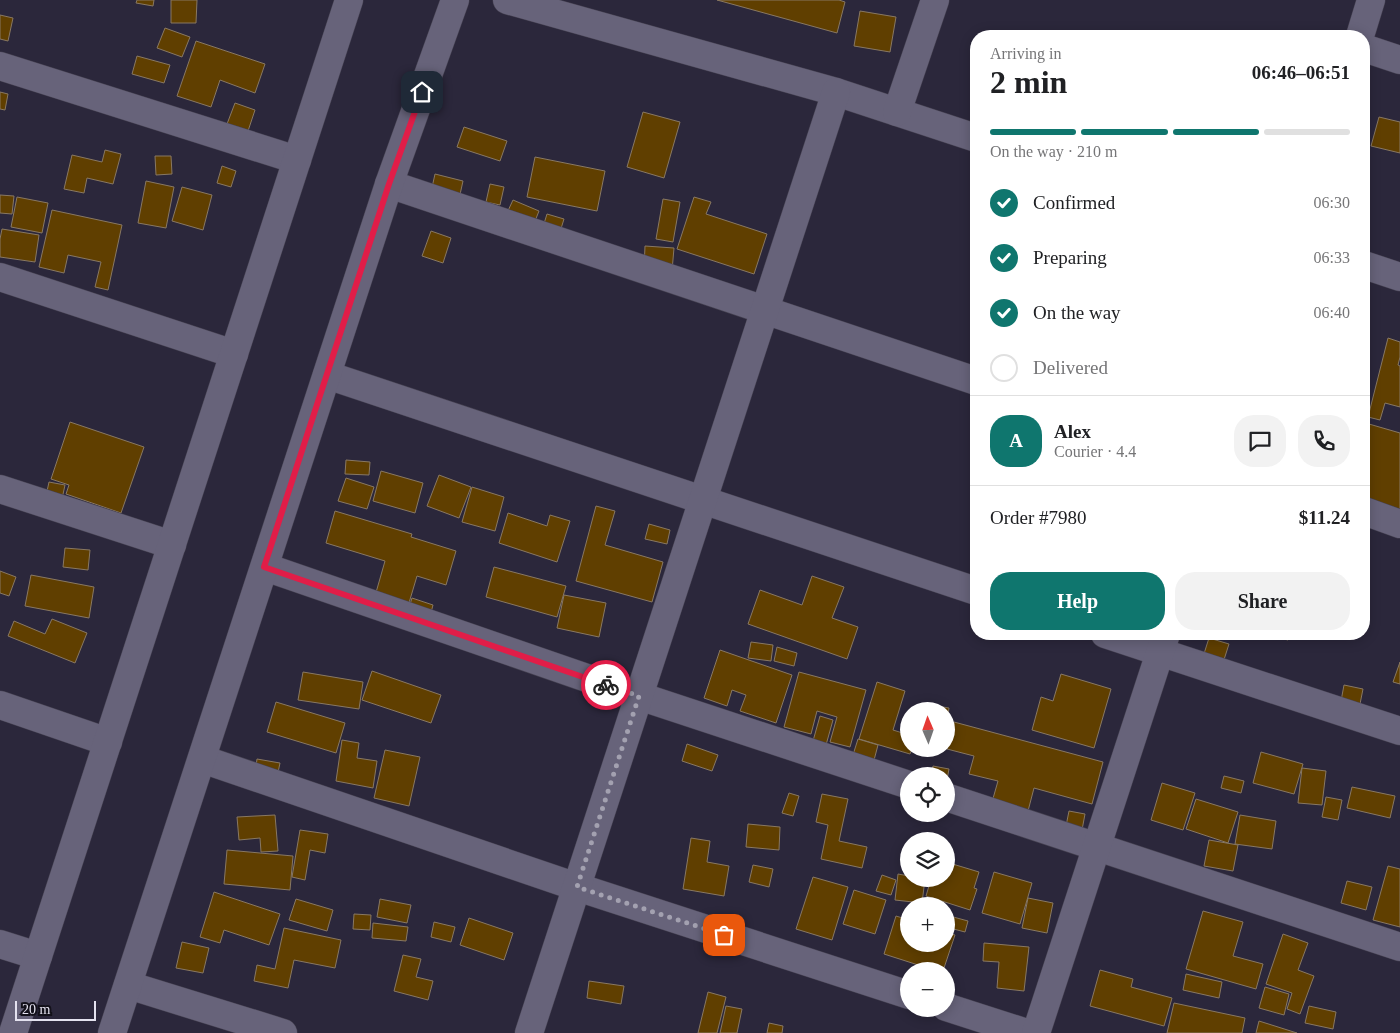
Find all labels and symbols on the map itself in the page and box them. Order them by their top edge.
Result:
pin [401,71,443,113]
courier [581,660,631,710]
north arrow [900,702,955,758]
pin [703,914,745,956]
scale bar [15,998,96,1021]

